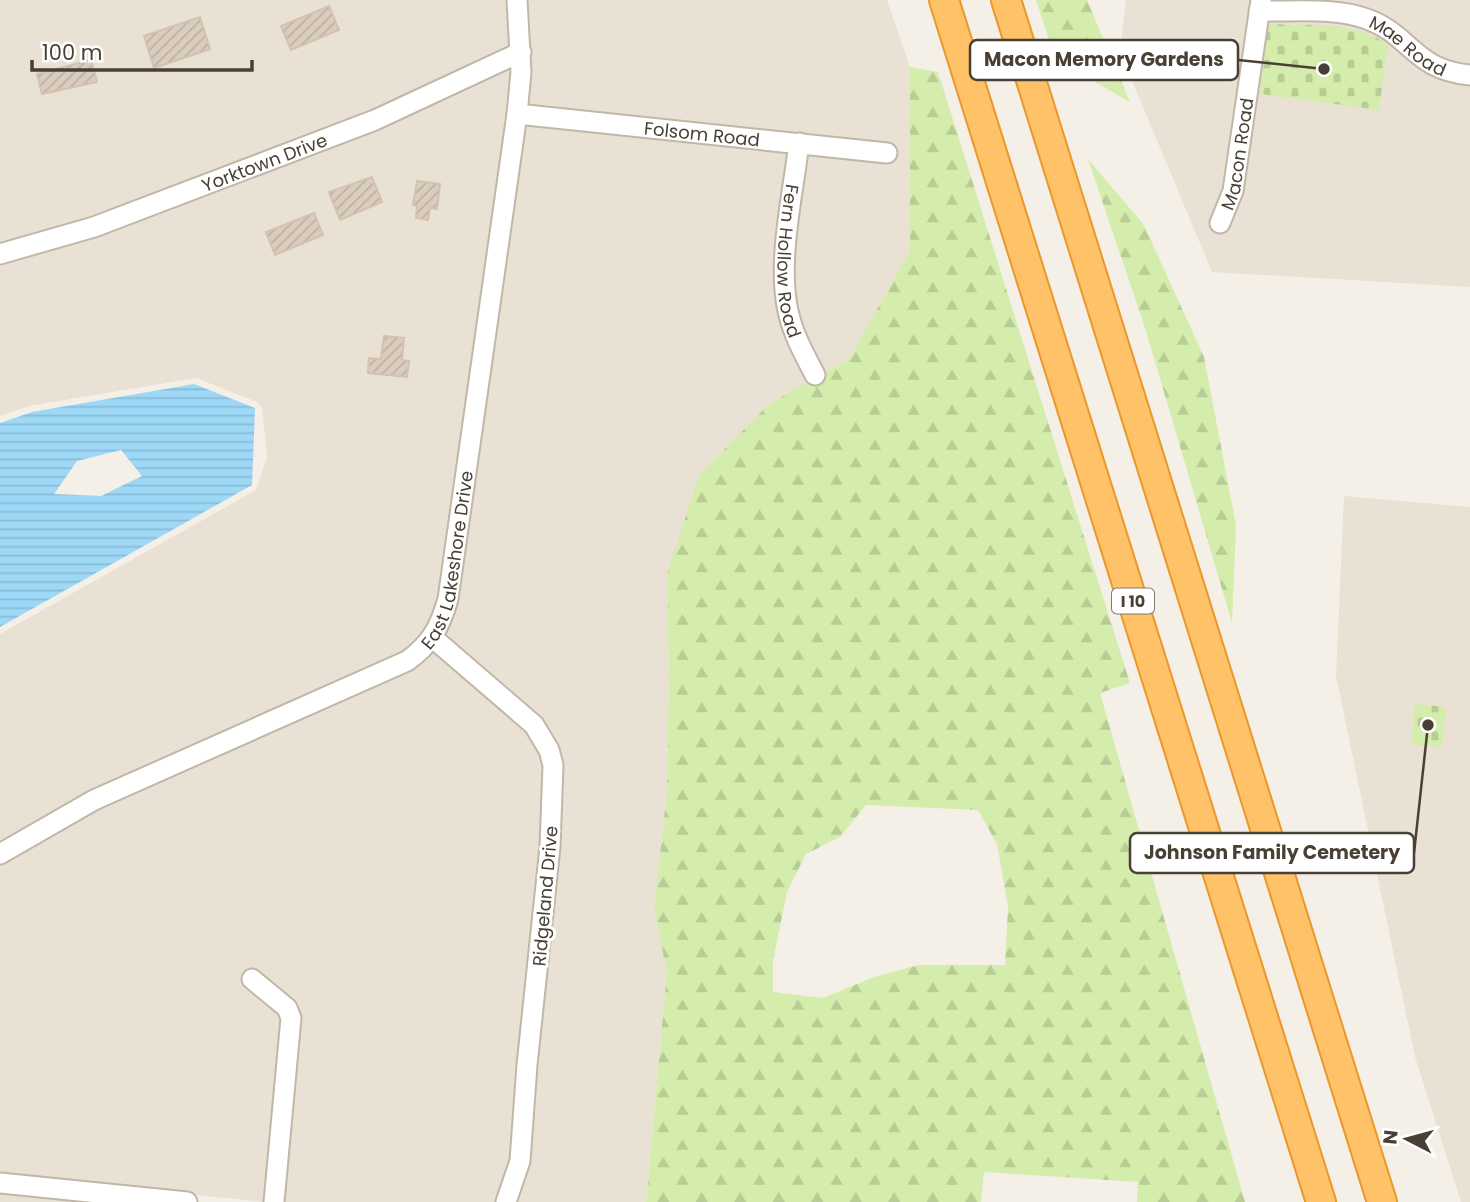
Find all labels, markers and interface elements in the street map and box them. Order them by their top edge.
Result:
street label: Mae Road [1365,9,1450,82]
scale bar [32,28,252,72]
text: 100 m [42,38,102,67]
callout: Macon Memory Gardens [970,40,1238,80]
text: Macon Memory Gardens [984,46,1224,73]
street label: Macon Road [1214,96,1259,213]
street label: Folsom Road [643,115,761,152]
street label: Yorktown Drive [198,127,331,197]
street label: Fern Hollow Road [772,183,808,341]
street label: East Lakeshore Drive [415,469,479,654]
road number: I 10 [1112,588,1154,614]
street label: Ridgeland Drive [526,825,564,967]
callout: Johnson Family Cemetery [1130,833,1414,873]
text: Johnson Family Cemetery [1144,839,1401,866]
north arrow [1372,1104,1442,1174]
text: N [1376,1129,1405,1146]

